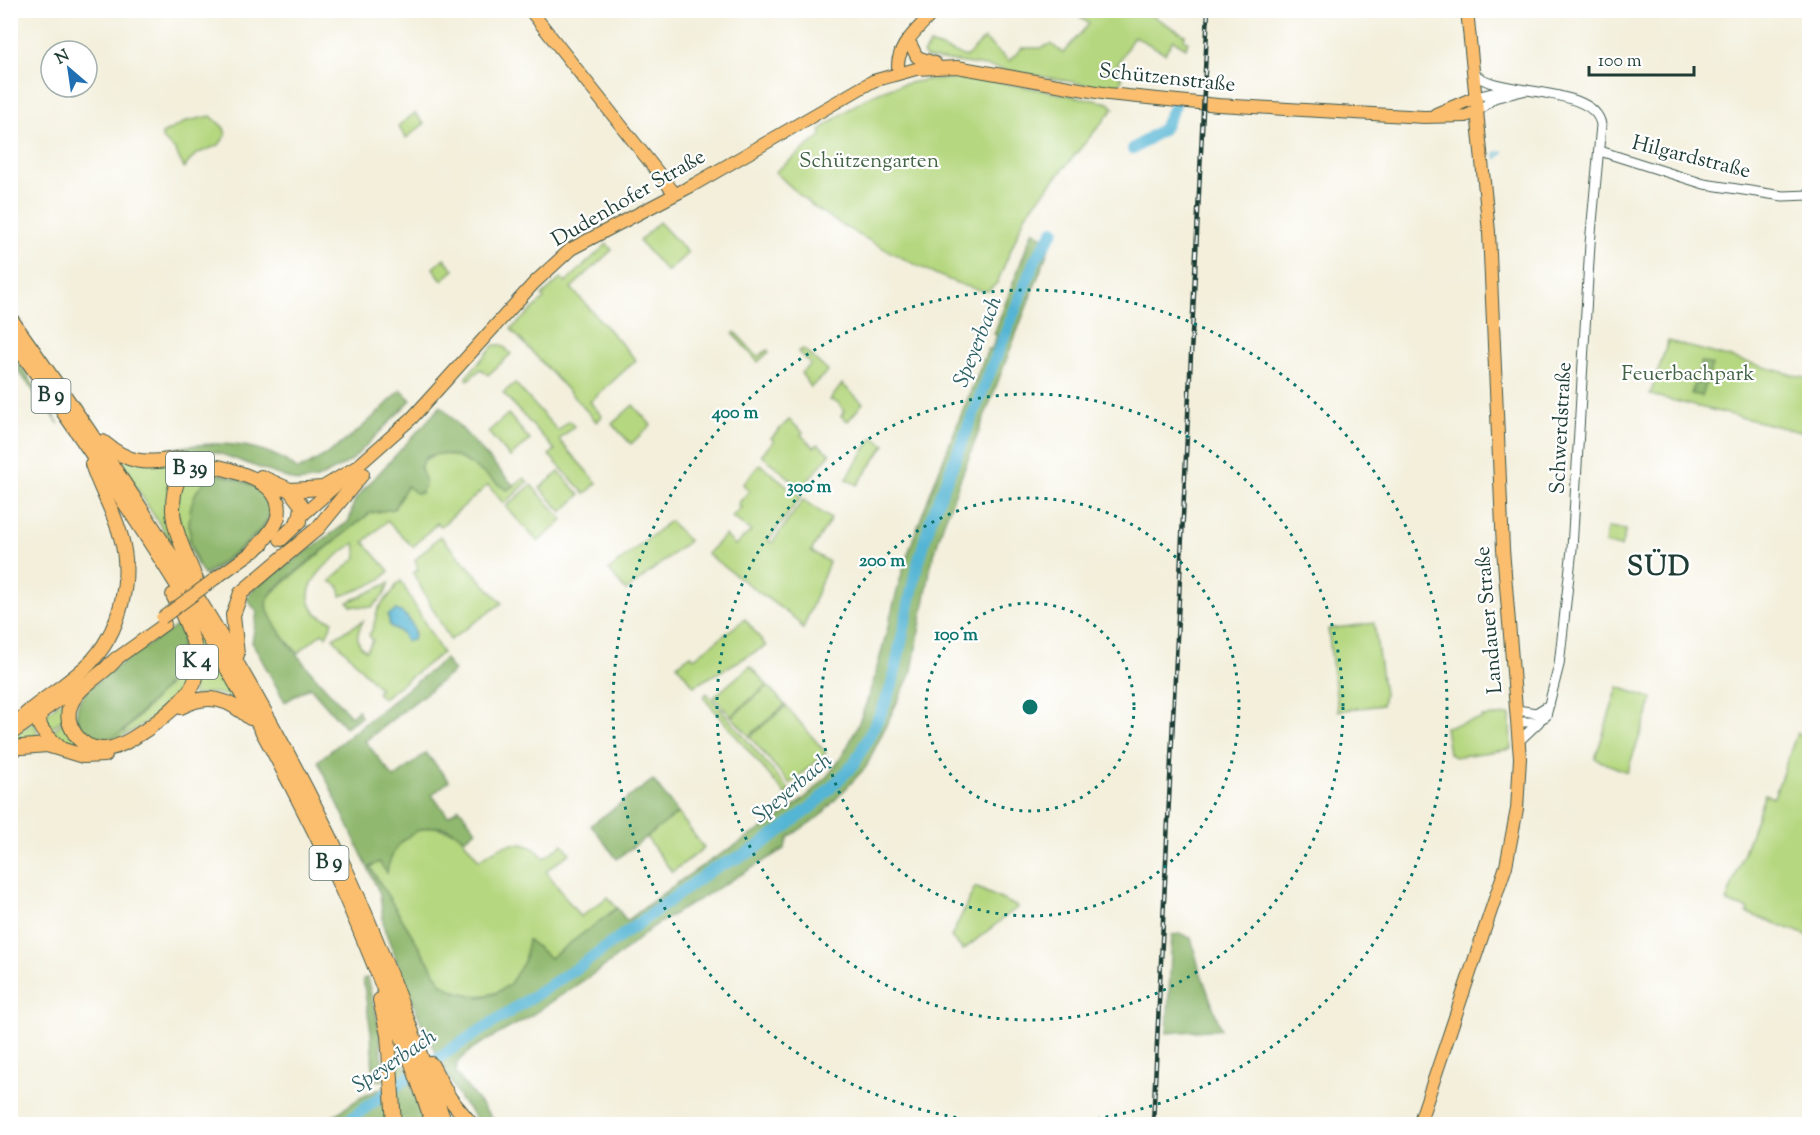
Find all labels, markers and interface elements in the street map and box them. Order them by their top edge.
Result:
north arrow [39,39,99,99]
scale bar [1589,39,1694,77]
text: N [52,45,74,71]
text: 100 m [1598,49,1642,75]
street label: Schützenstraße [1097,57,1237,101]
street label: Hilgardstraße [1628,129,1754,187]
street label: Dudenhofer Straße [546,143,712,255]
park label: Schützengarten [799,147,939,177]
water label: Speyerbach [946,291,1012,392]
park label: Feuerbachpark [1621,360,1755,390]
street label: Schwerdstraße [1544,361,1580,495]
road number: B 9 [32,379,70,413]
text: 400 m [711,401,758,427]
road number: B 39 [166,452,214,486]
text: 300 m [787,475,832,501]
street label: Landauer Straße [1469,545,1511,695]
district label: SÜD [1627,548,1691,588]
text: 200 m [859,549,905,575]
text: 100 m [934,623,978,649]
road number: K 4 [176,645,218,679]
centre of rings [1020,697,1040,717]
water label: Speyerbach [746,746,840,832]
road number: B 9 [310,846,348,880]
water label: Speyerbach [346,1022,444,1102]

